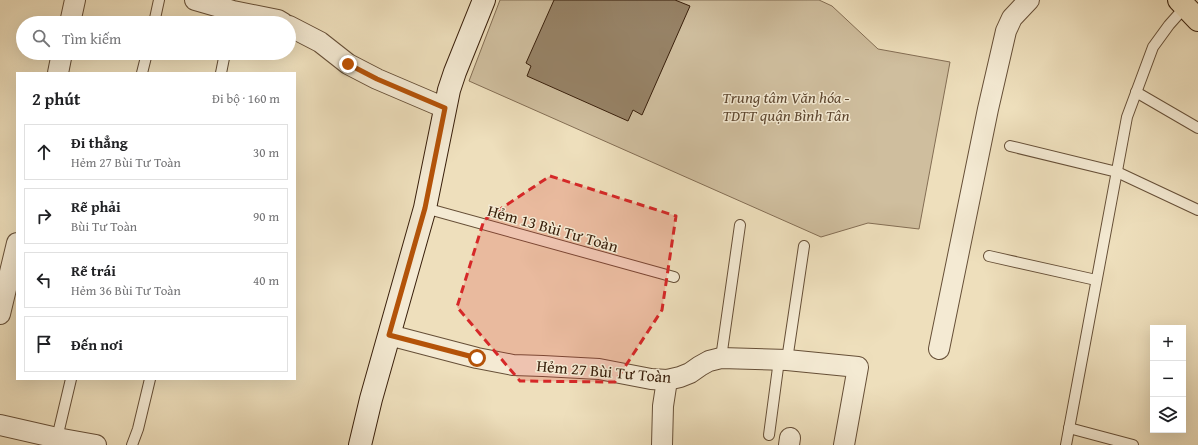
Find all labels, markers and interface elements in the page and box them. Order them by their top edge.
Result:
search box [16,16,296,60]
icon: search [30,27,52,49]
text: Tìm kiếm [62,28,121,49]
route end [339,55,357,73]
park label: Trung tâm Văn hóa - TDTT quận Bình Tân [722,85,850,127]
text: 2 phút [32,86,80,111]
text: Đi bộ · 160 m [212,89,280,108]
text: Đi thẳng [71,132,128,153]
icon: ahead [33,141,55,163]
text: 30 m [253,143,279,162]
text: Hẻm 27 Bùi Tư Toàn [71,153,181,172]
text: Rẽ phải [71,196,121,217]
street label: Hẻm 13 Bùi Tư Toàn [485,198,621,258]
icon: right [33,205,55,227]
text: 90 m [253,207,279,226]
text: Bùi Tư Toàn [71,217,137,236]
text: Rẽ trái [71,260,116,281]
icon: left [33,269,55,291]
text: 40 m [253,271,279,290]
text: Hẻm 36 Bùi Tư Toàn [71,281,181,300]
map controls [1150,325,1186,433]
button: + [1150,325,1186,361]
icon: arrive [33,333,55,355]
text: Đến nơi [71,334,123,355]
route start [468,349,486,367]
street label: Hẻm 27 Bùi Tư Toàn [536,353,672,389]
button: − [1150,361,1186,397]
button: layers [1150,397,1186,433]

